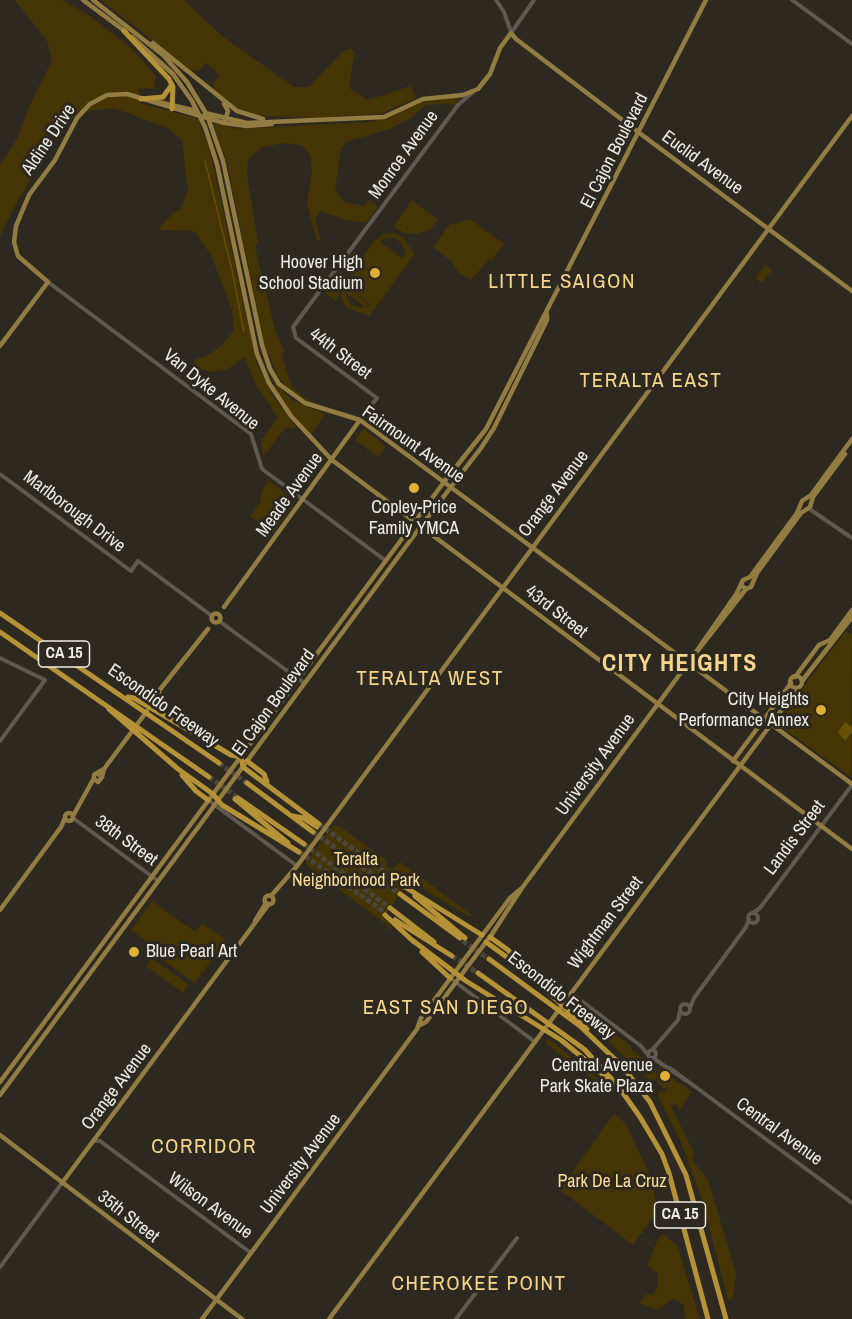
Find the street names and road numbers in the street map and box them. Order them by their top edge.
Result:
street label: El Cajon Boulevard [577,90,653,212]
street label: Aldine Drive [17,100,81,180]
street label: Monroe Avenue [365,107,443,203]
street label: Euclid Avenue [657,126,747,200]
street label: 44th Street [305,324,375,384]
street label: Van Dyke Avenue [159,345,263,435]
street label: Fairmount Avenue [357,402,469,488]
street label: Orange Avenue [514,446,594,542]
street label: Meade Avenue [252,449,328,541]
street label: Marlborough Drive [19,467,129,557]
street label: 43rd Street [521,581,591,643]
road number: CA 15 [38,641,90,667]
street label: El Cajon Boulevard [228,646,320,760]
street label: Escondido Freeway [103,660,223,752]
street label: University Avenue [552,710,640,820]
street label: Landis Street [760,796,830,880]
street label: 38th Street [90,811,162,871]
street label: Wightman Street [564,872,648,974]
street label: Escondido Freeway [503,947,619,1045]
street label: Orange Avenue [77,1039,157,1135]
street label: Central Avenue [732,1093,826,1171]
street label: University Avenue [256,1109,346,1219]
street label: Wilson Avenue [164,1168,256,1244]
street label: 35th Street [93,1186,163,1248]
road number: CA 15 [654,1202,706,1228]

